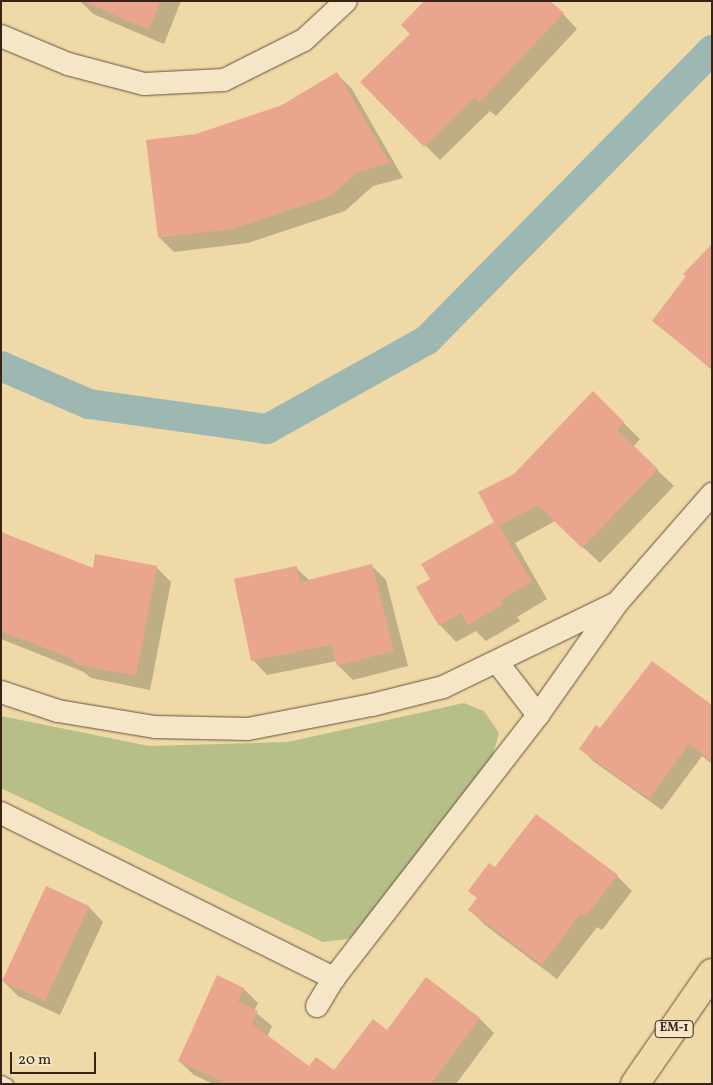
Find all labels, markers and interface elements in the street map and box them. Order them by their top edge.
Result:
road number: EM-1 [654,1020,694,1038]
scale bar [12,1042,99,1074]
text: 20 m [18,1050,51,1071]

